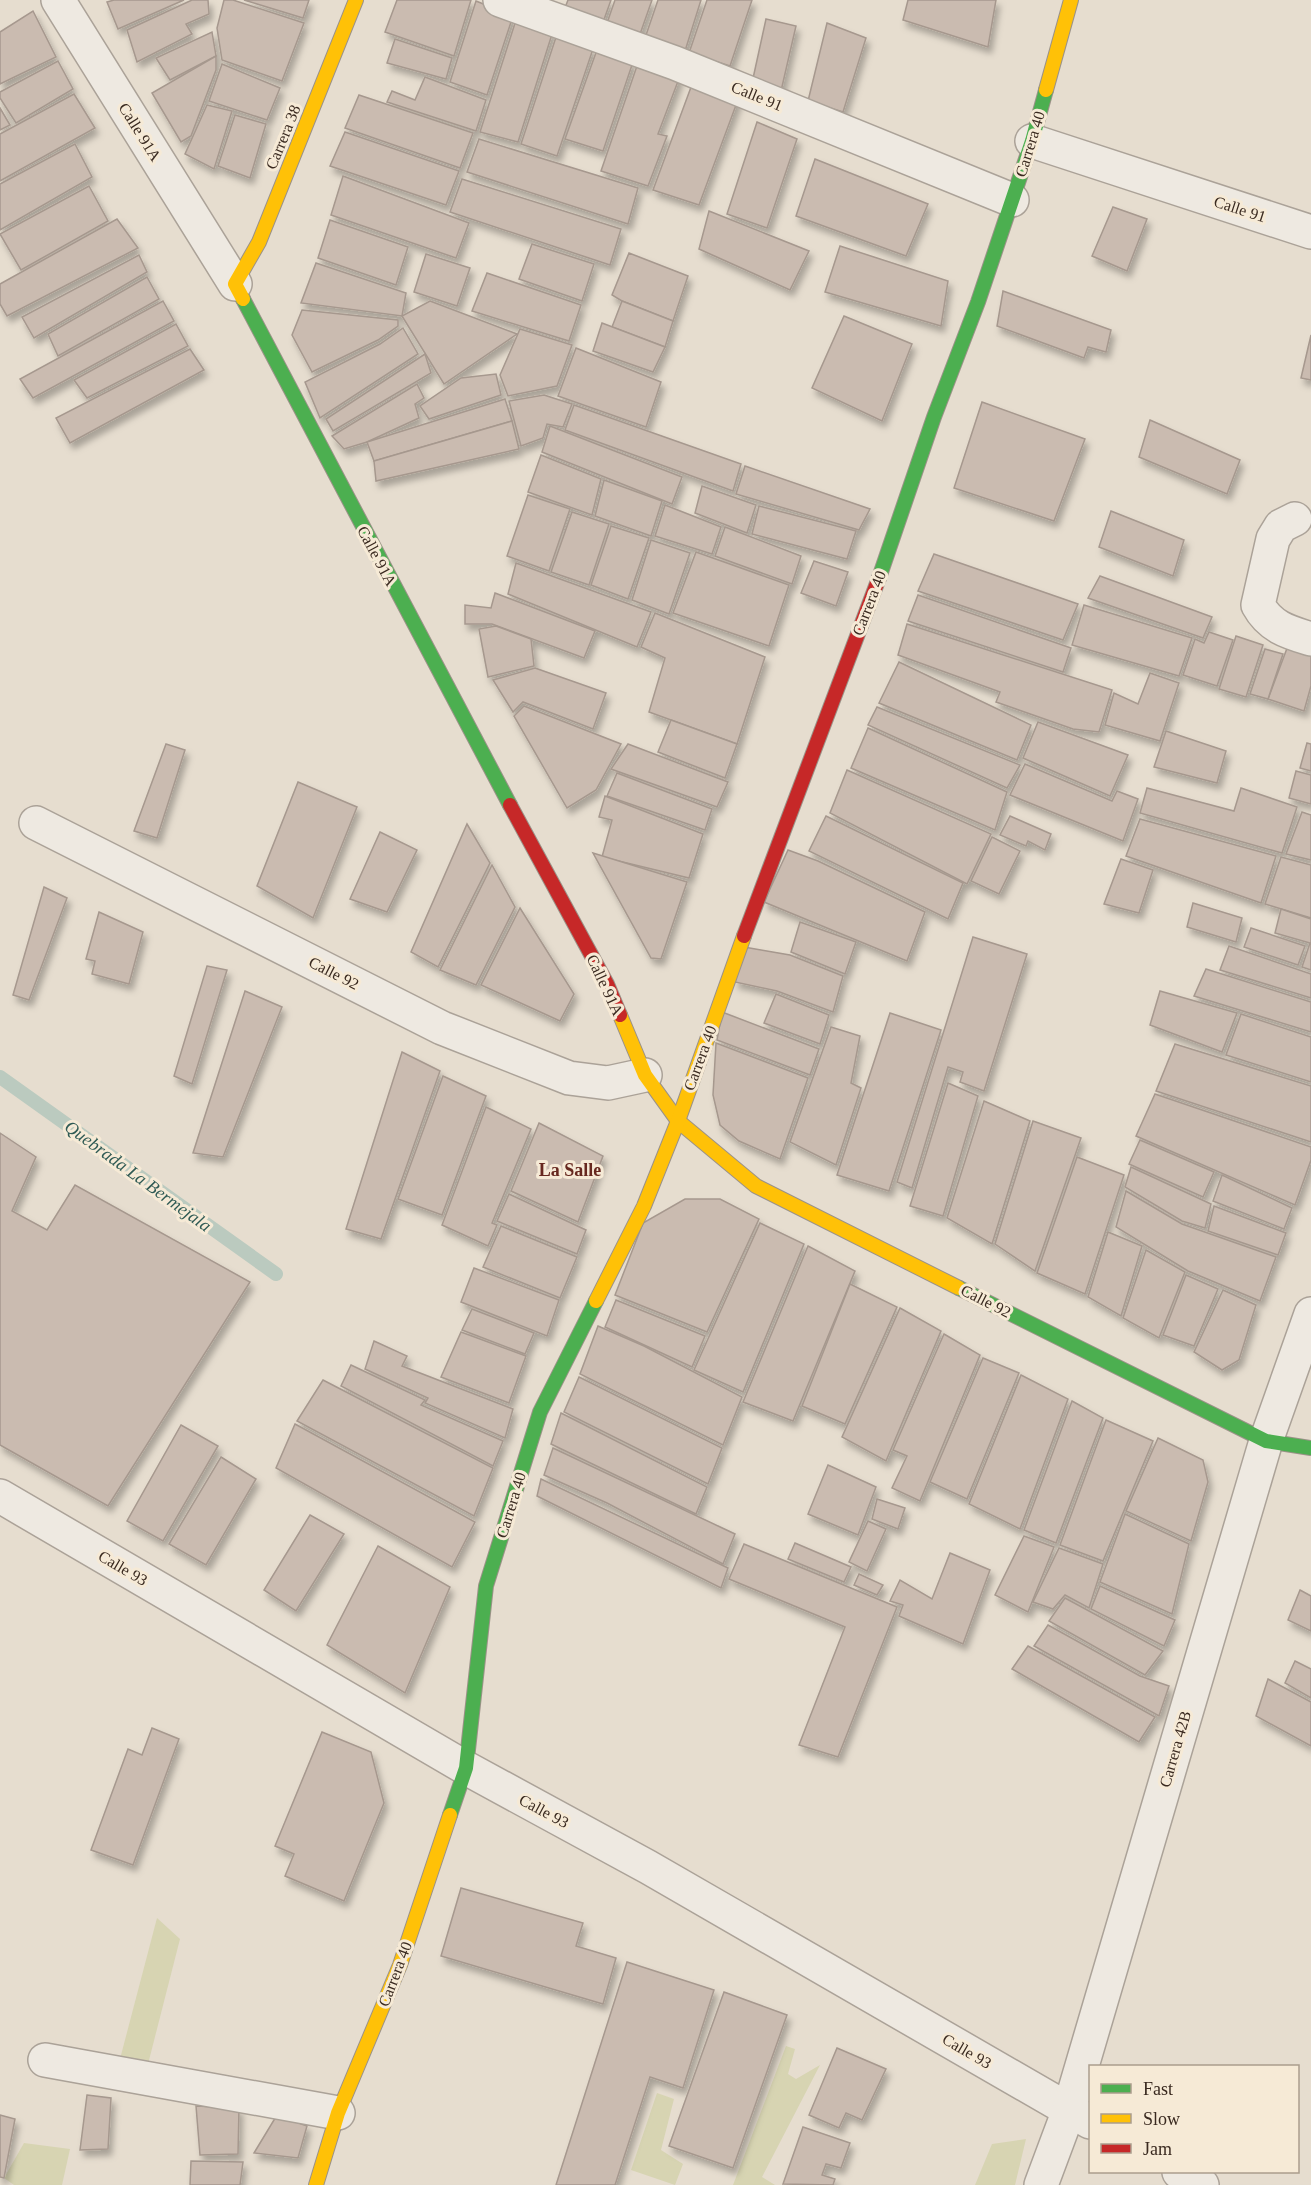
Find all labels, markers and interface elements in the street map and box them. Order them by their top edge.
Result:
street label: Calle 91 [729,78,785,114]
street label: Calle 91A [115,100,165,165]
street label: Carrera 38 [262,102,304,172]
street label: Carrera 40 [1012,109,1048,179]
street label: Calle 91 [1212,193,1268,225]
street label: Calle 91A [354,523,400,589]
street label: Carrera 40 [849,568,889,638]
street label: Calle 91A [583,952,627,1019]
street label: Calle 92 [306,953,362,993]
street label: Carrera 40 [680,1023,720,1093]
water label: Quebrada La Bermejala [61,1116,215,1236]
district label: La Salle [539,1160,601,1180]
street label: Calle 92 [958,1281,1014,1321]
street label: Carrera 40 [493,1470,529,1540]
street label: Calle 93 [95,1547,151,1589]
street label: Carrera 42B [1156,1709,1194,1789]
street label: Calle 93 [516,1791,572,1831]
street label: Carrera 40 [375,1939,415,2009]
street label: Calle 93 [939,2030,995,2072]
legend [1089,2065,1299,2173]
text: Fast [1143,2079,1173,2099]
text: Slow [1143,2109,1180,2129]
text: Jam [1143,2139,1172,2159]

